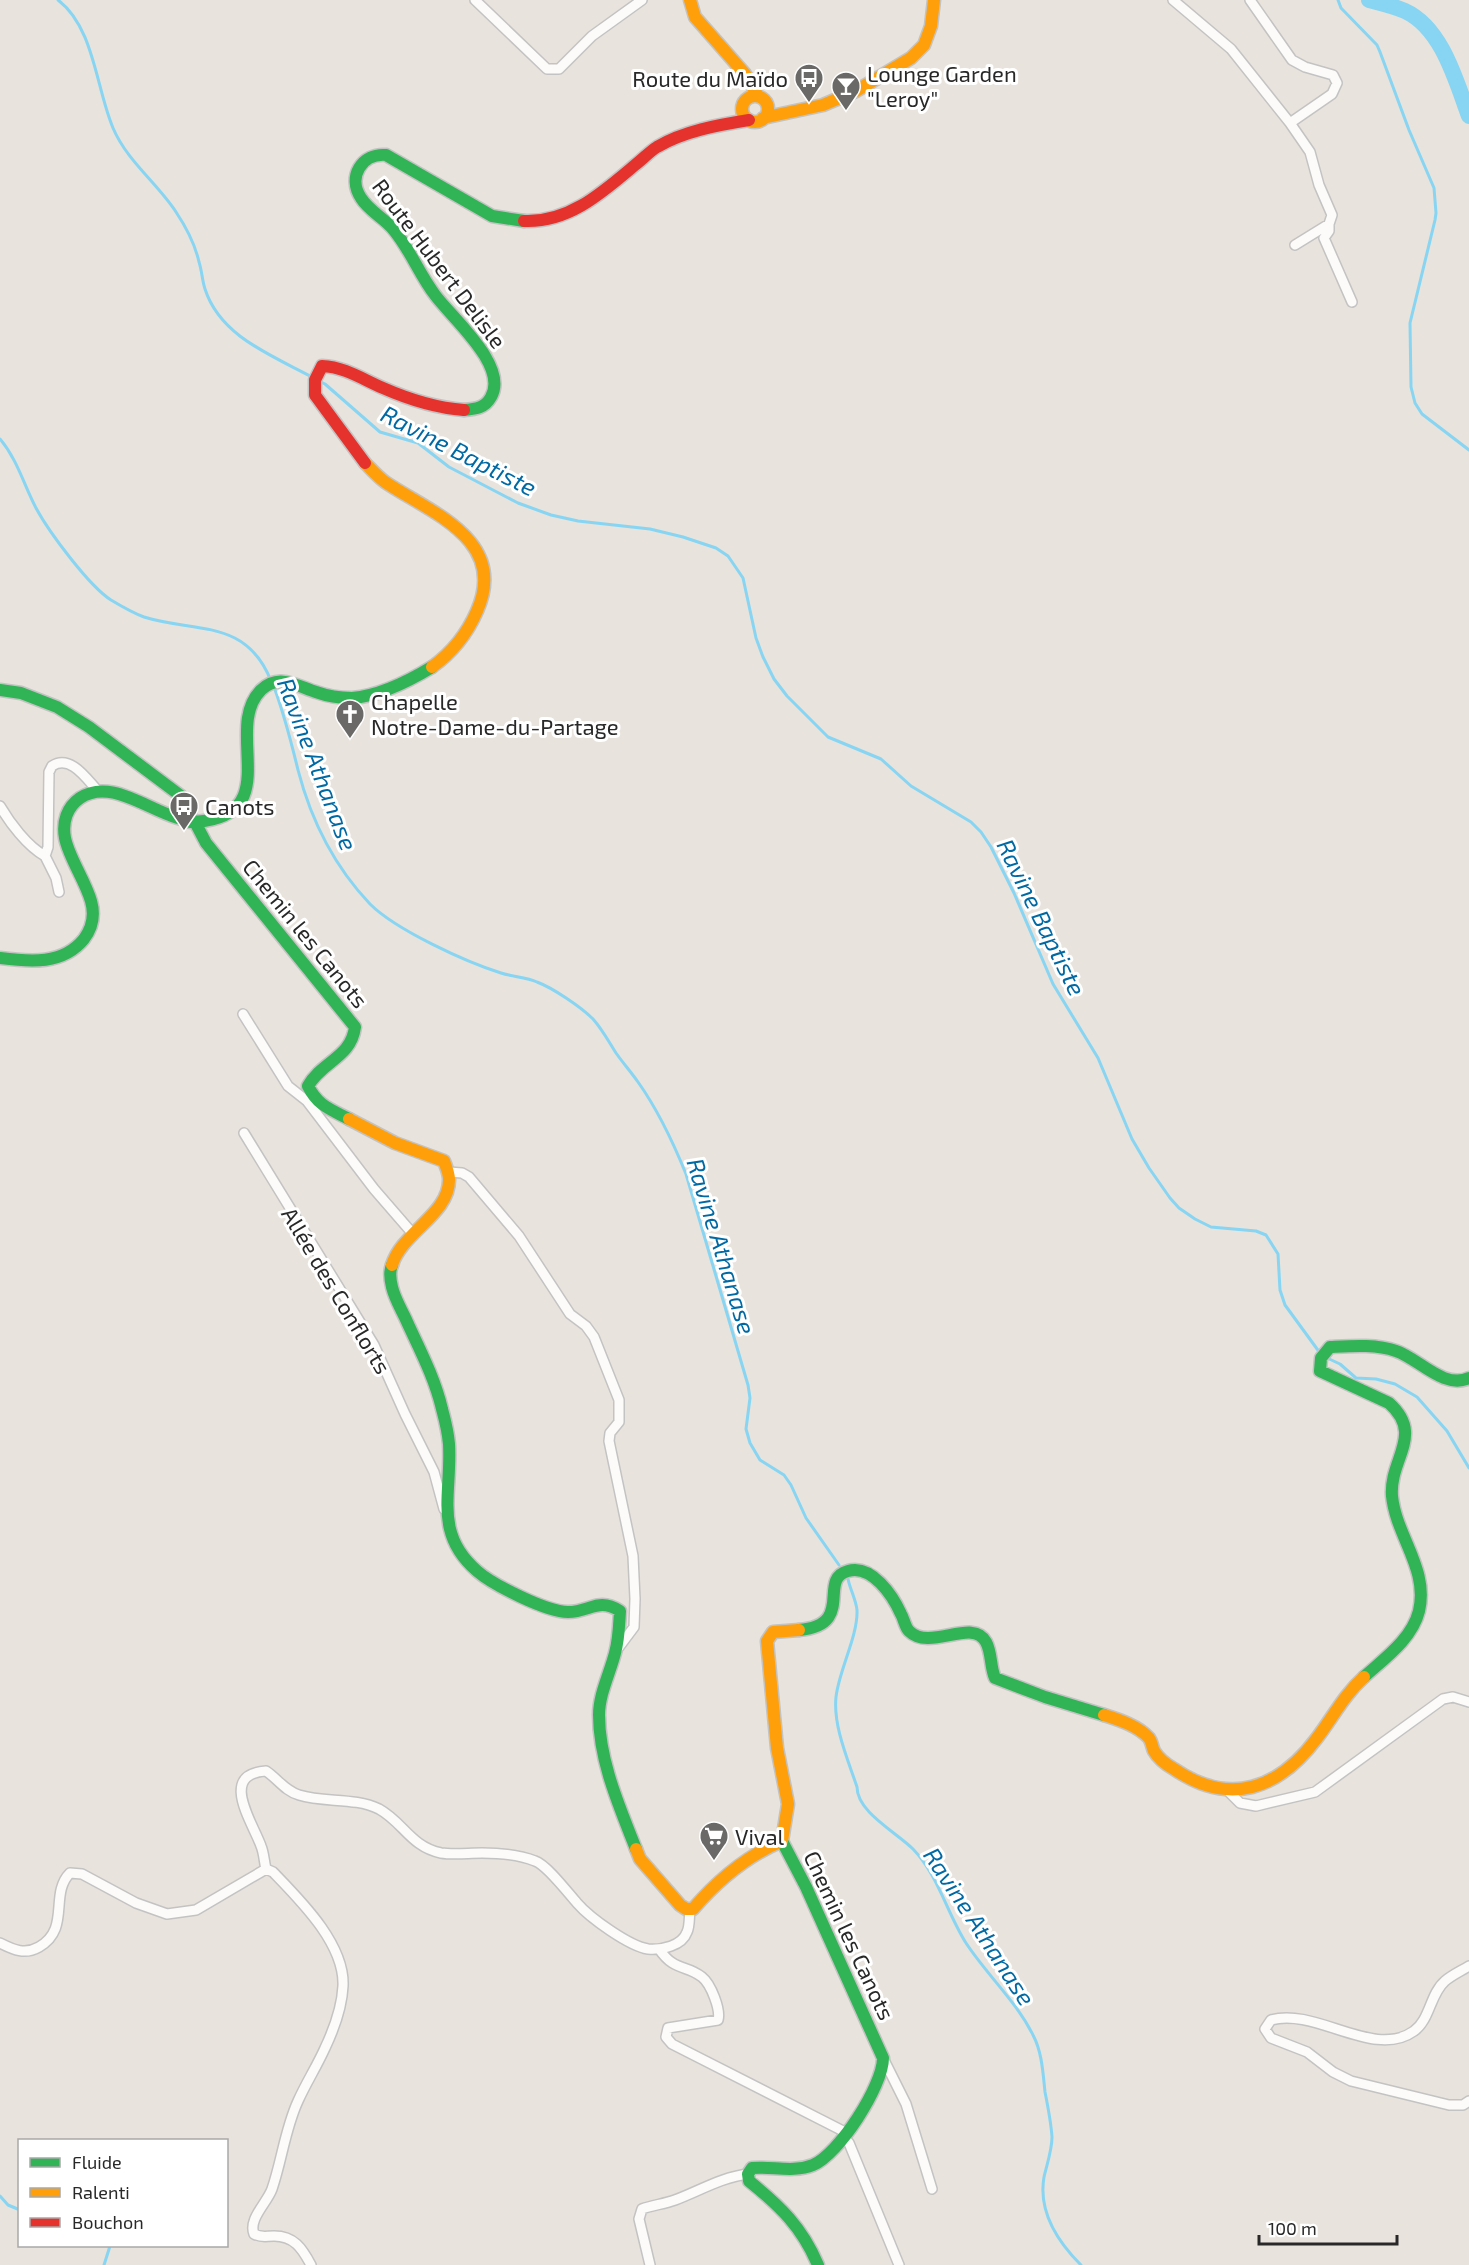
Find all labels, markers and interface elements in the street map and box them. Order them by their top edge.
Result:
place label: Lounge Garden "Leroy" [867,60,1017,111]
bus stop icon: Route du Maïdo [793,62,825,104]
place label: Route du Maïdo [632,65,788,91]
bar icon: Lounge Garden "Leroy" [830,70,862,112]
street label: Route Hubert Delisle [368,173,512,353]
water label: Ravine Baptiste [376,398,542,502]
water label: Ravine Athanase [272,674,364,854]
place label: Chapelle Notre-Dame-du-Partage [371,688,619,739]
church icon: Chapelle Notre-Dame-du-Partage [334,698,366,740]
bus stop icon: Canots [168,790,200,832]
place label: Canots [205,793,274,819]
water label: Ravine Baptiste [992,834,1092,1000]
street label: Chemin les Canots [238,854,374,1012]
water label: Ravine Athanase [681,1154,763,1338]
street label: Allée des Conflorts [277,1202,397,1378]
supermarket icon: Vival [698,1820,730,1862]
place label: Vival [735,1823,784,1849]
water label: Ravine Athanase [918,1842,1042,2011]
street label: Chemin les Canots [799,1846,901,2024]
legend [18,2139,228,2247]
text: Fluide [72,2151,122,2173]
text: Ralenti [72,2181,130,2203]
scale bar [1259,2208,1397,2246]
text: Bouchon [72,2211,144,2233]
text: 100 m [1268,2217,1317,2239]

